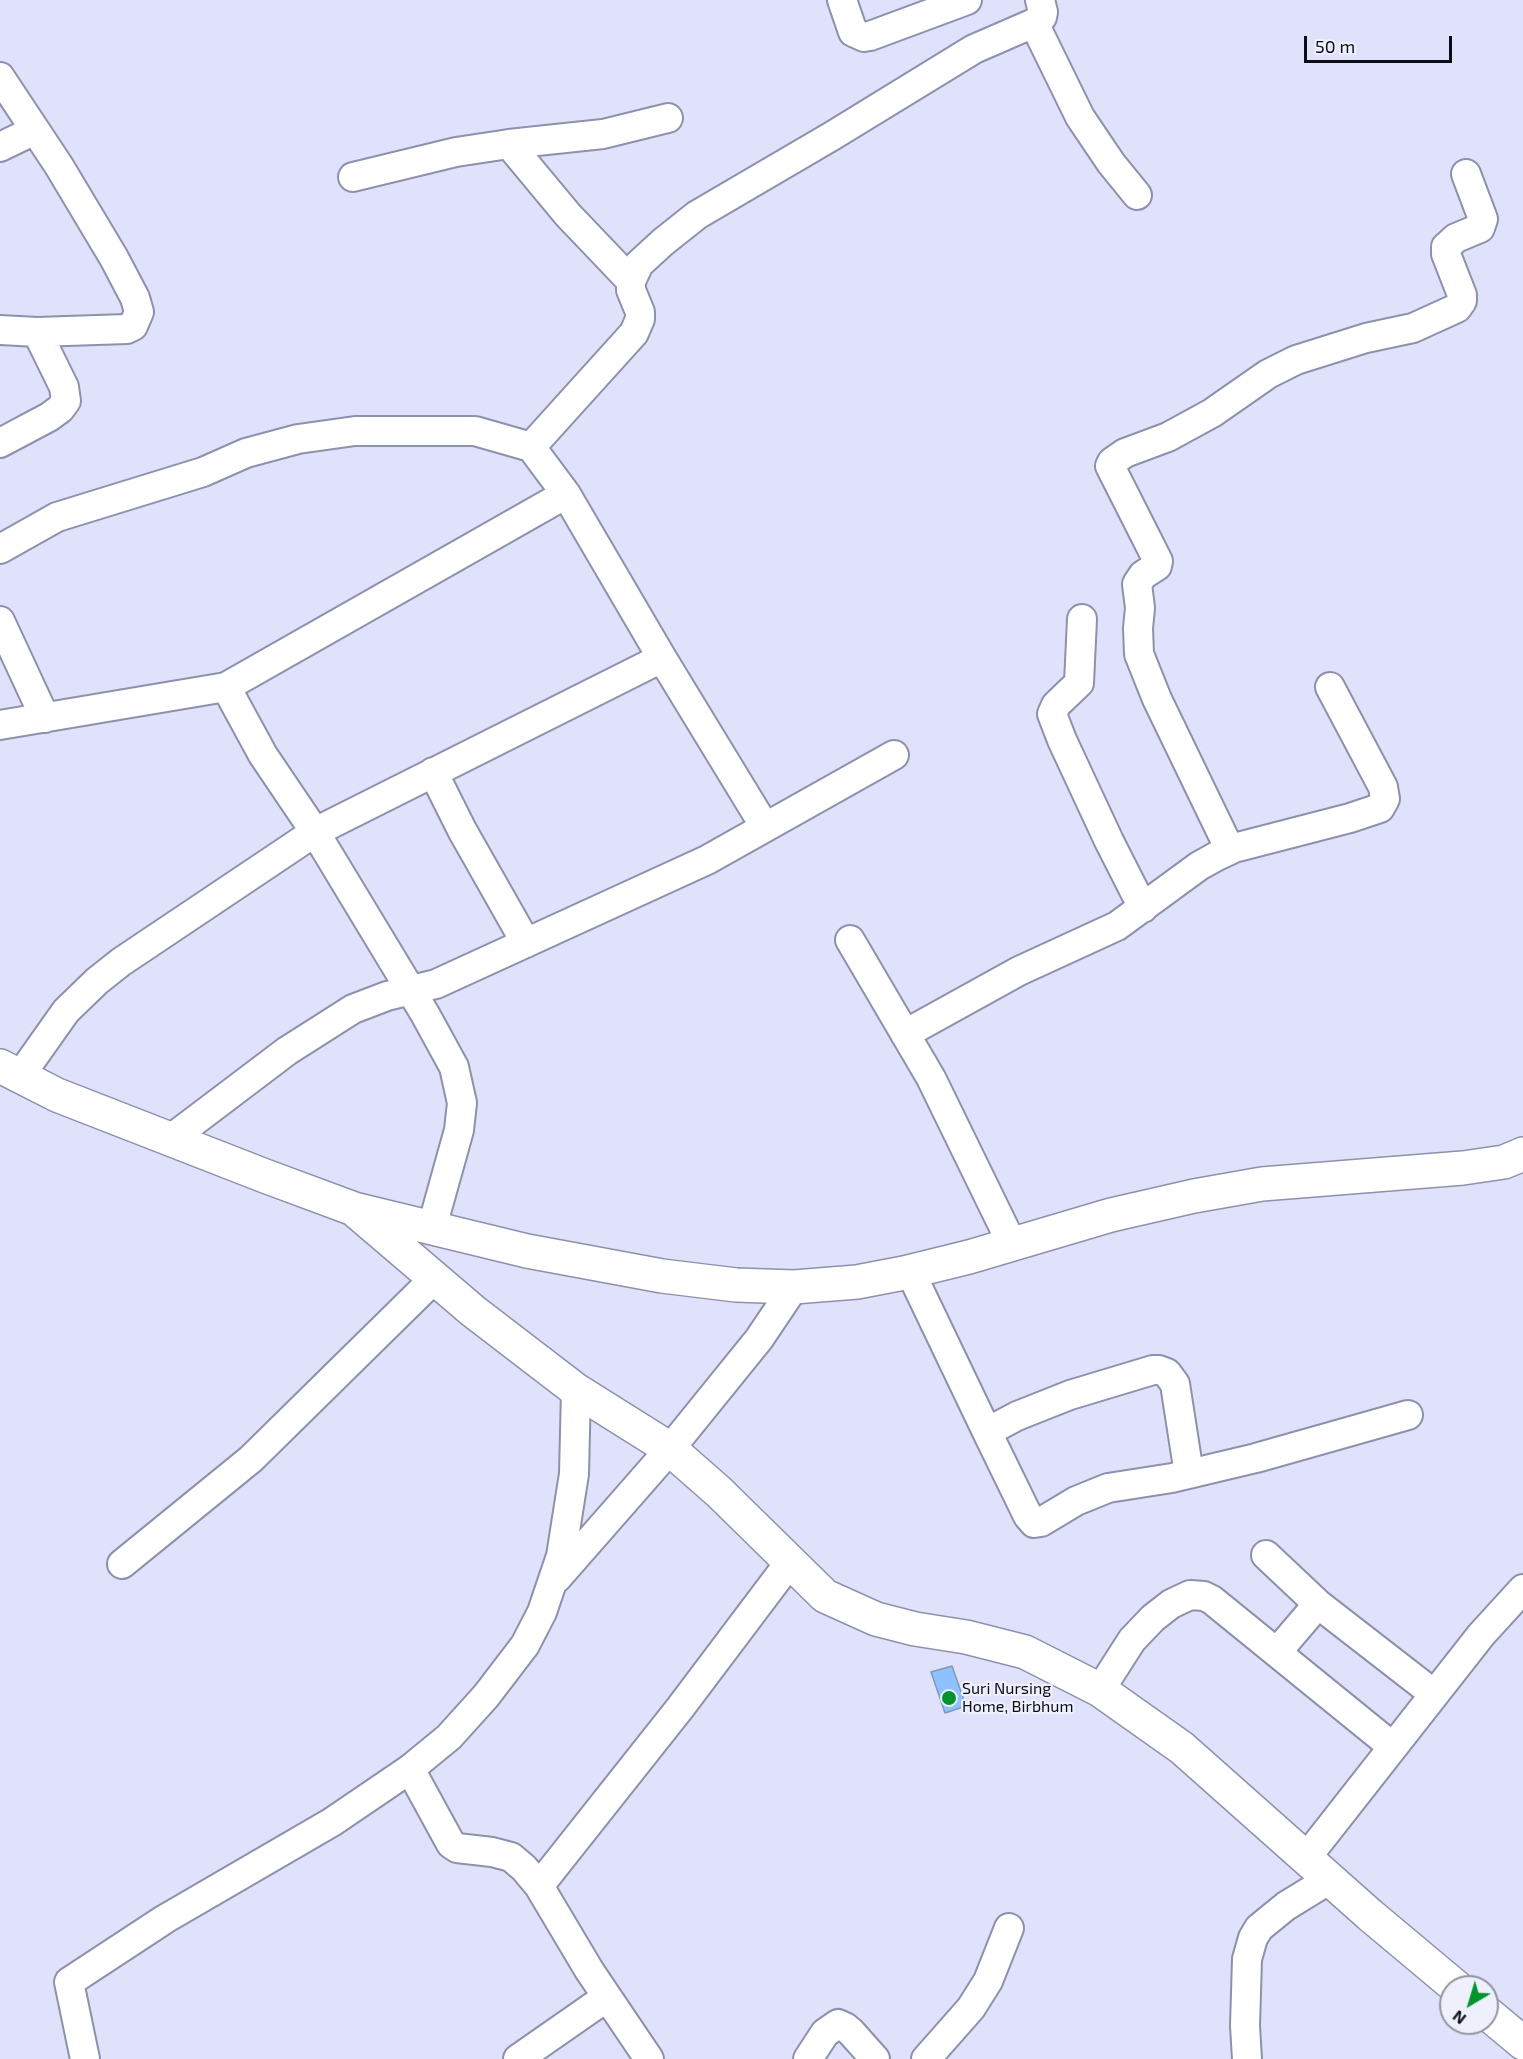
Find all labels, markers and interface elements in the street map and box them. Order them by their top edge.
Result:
scale bar [1307,24,1456,62]
text: 50 m [1315,35,1355,57]
place label: Suri Nursing Home, Birbhum [962,1679,1073,1717]
marker: Suri Nursing Home, Birbhum [940,1689,958,1707]
north arrow [1439,1975,1499,2035]
text: N [1448,2007,1469,2029]

